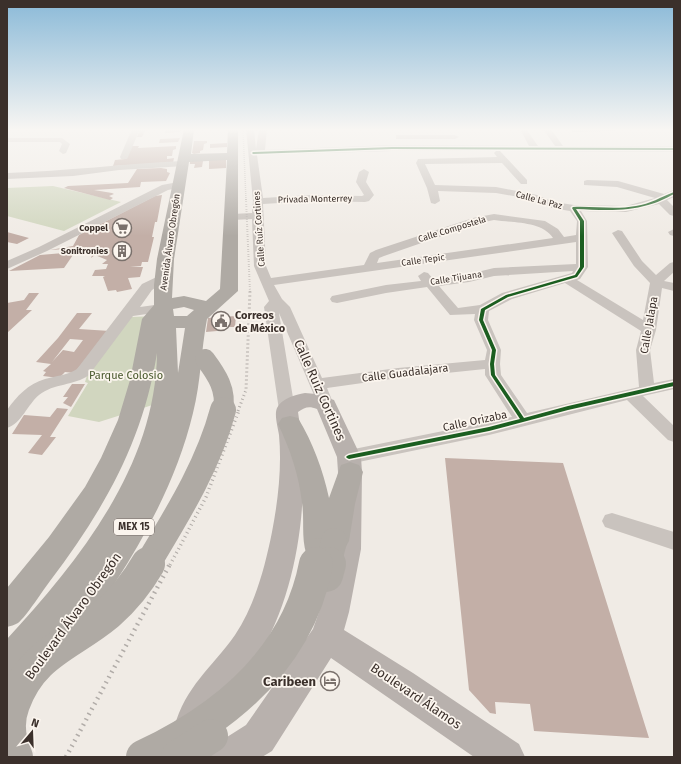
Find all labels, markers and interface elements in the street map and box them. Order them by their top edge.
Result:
street label: Calle La Paz [515,189,563,211]
street label: Calle Ruíz Cortines [251,191,267,267]
street label: Avenida Álvaro Obregón [157,193,182,291]
street label: Privada Monterrey [278,193,353,205]
street label: Calle Compostela [417,214,487,244]
supermarket icon: Coppel [111,217,133,239]
place label: Coppel [79,223,108,233]
building icon: Sonitronies [111,240,133,262]
place label: Sonitronies [61,246,109,256]
street label: Calle Tepic [401,252,446,268]
street label: Calle Tijuana [429,269,483,287]
street label: Calle Jalapa [638,295,660,355]
place label: Correos de México [235,309,286,335]
public building icon: Correos de México [210,310,232,332]
street label: Calle Ruiz Cortines [291,337,349,443]
street label: Calle Guadalajara [361,361,449,385]
park label: Parque Colosio [89,369,163,382]
street label: Calle Orizaba [442,408,508,434]
road number: MEX 15 [114,519,154,535]
street label: Boulevard Álvaro Obregón [22,550,124,682]
street label: Boulevard Álamos [368,660,464,732]
hotel icon: Caribeen [319,670,341,692]
place label: Caribeen [263,674,316,689]
north arrow [12,712,52,752]
text: N [30,716,41,730]

